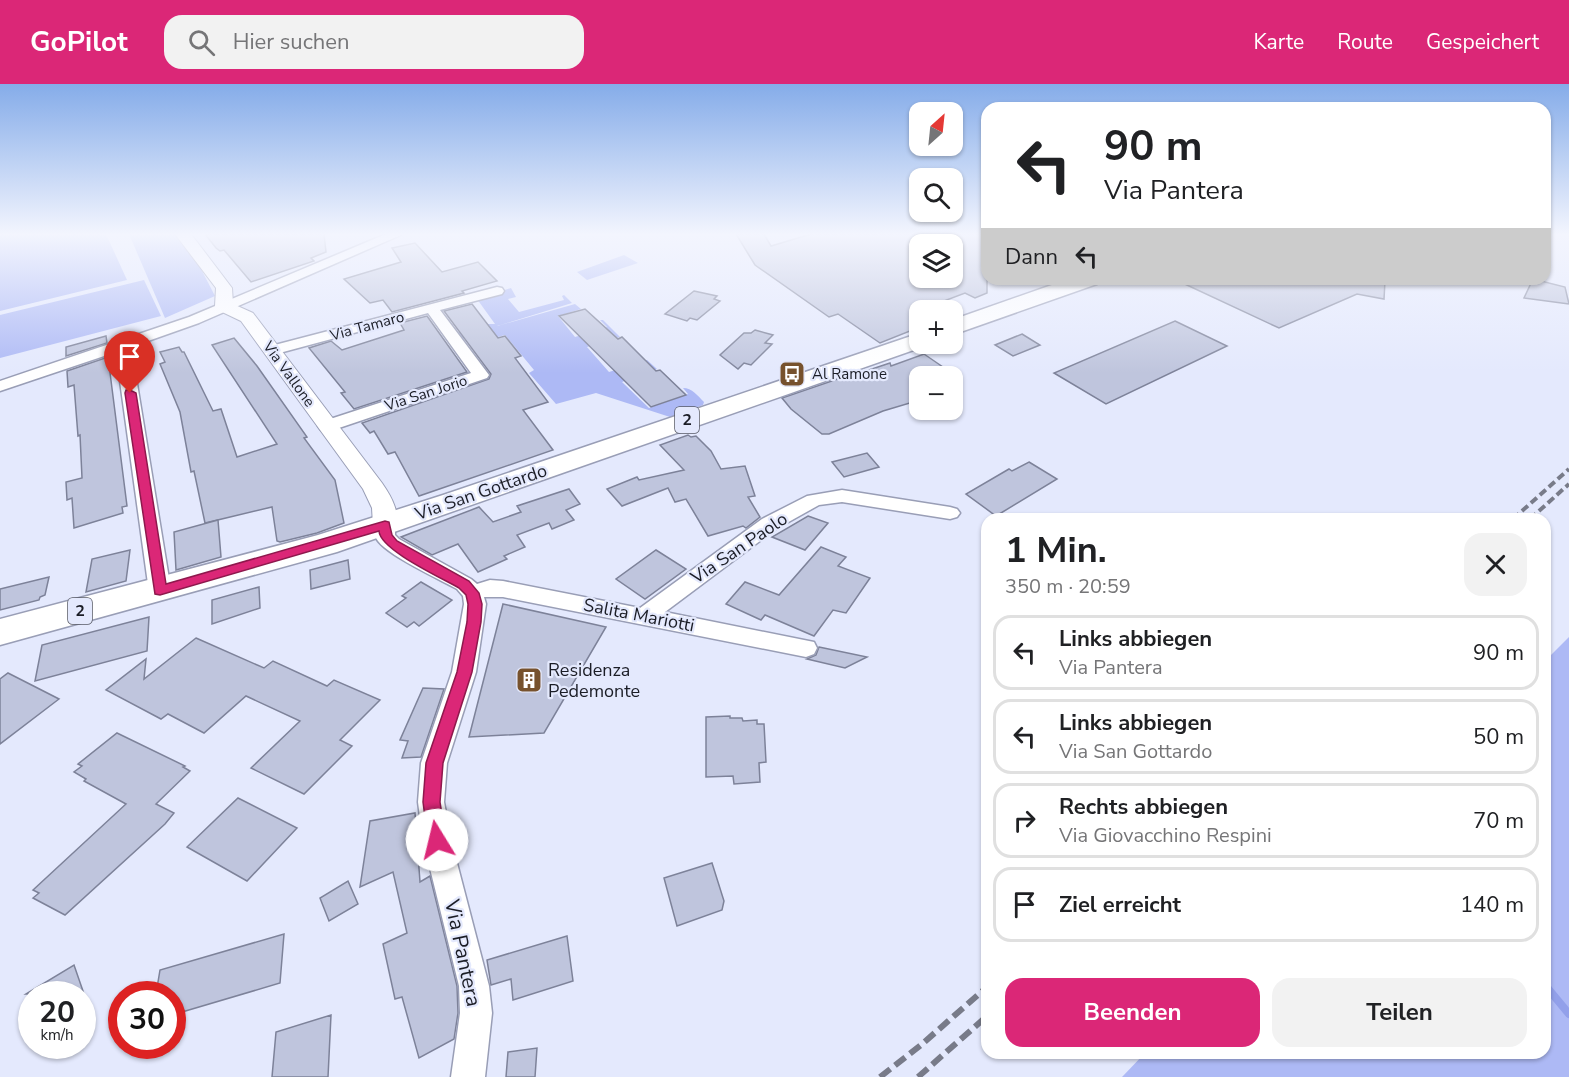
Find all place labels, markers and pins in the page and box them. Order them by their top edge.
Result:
pin [104,331,155,393]
bus stop icon: Al Ramone [777,359,807,389]
place label: Al Ramone [812,364,887,384]
place label: Residenza Pedemonte [548,658,640,703]
building icon: Residenza Pedemonte [514,665,544,695]

